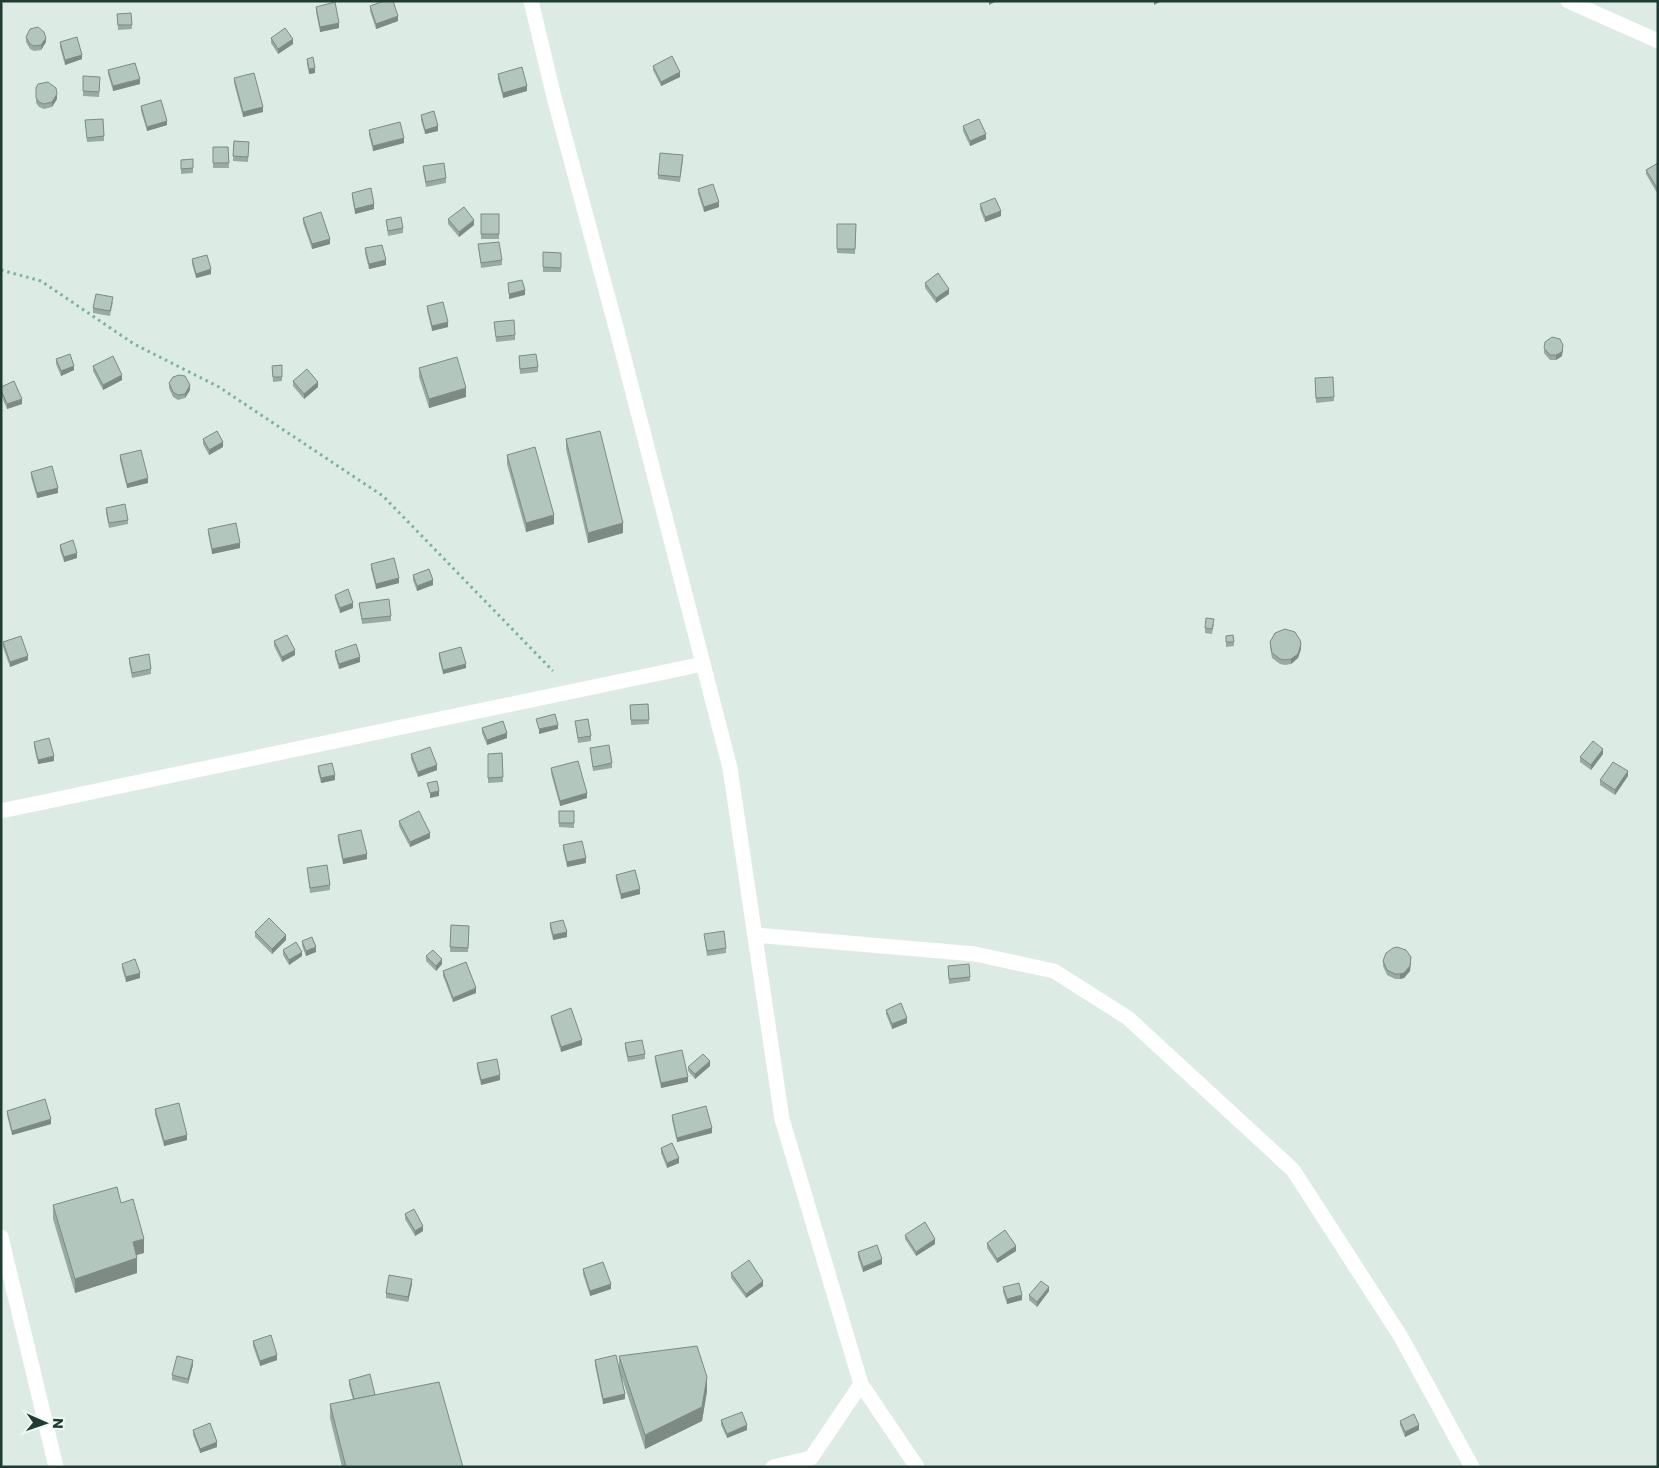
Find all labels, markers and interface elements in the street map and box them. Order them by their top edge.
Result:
north arrow [20,1398,70,1448]
text: N [48,1418,68,1429]

